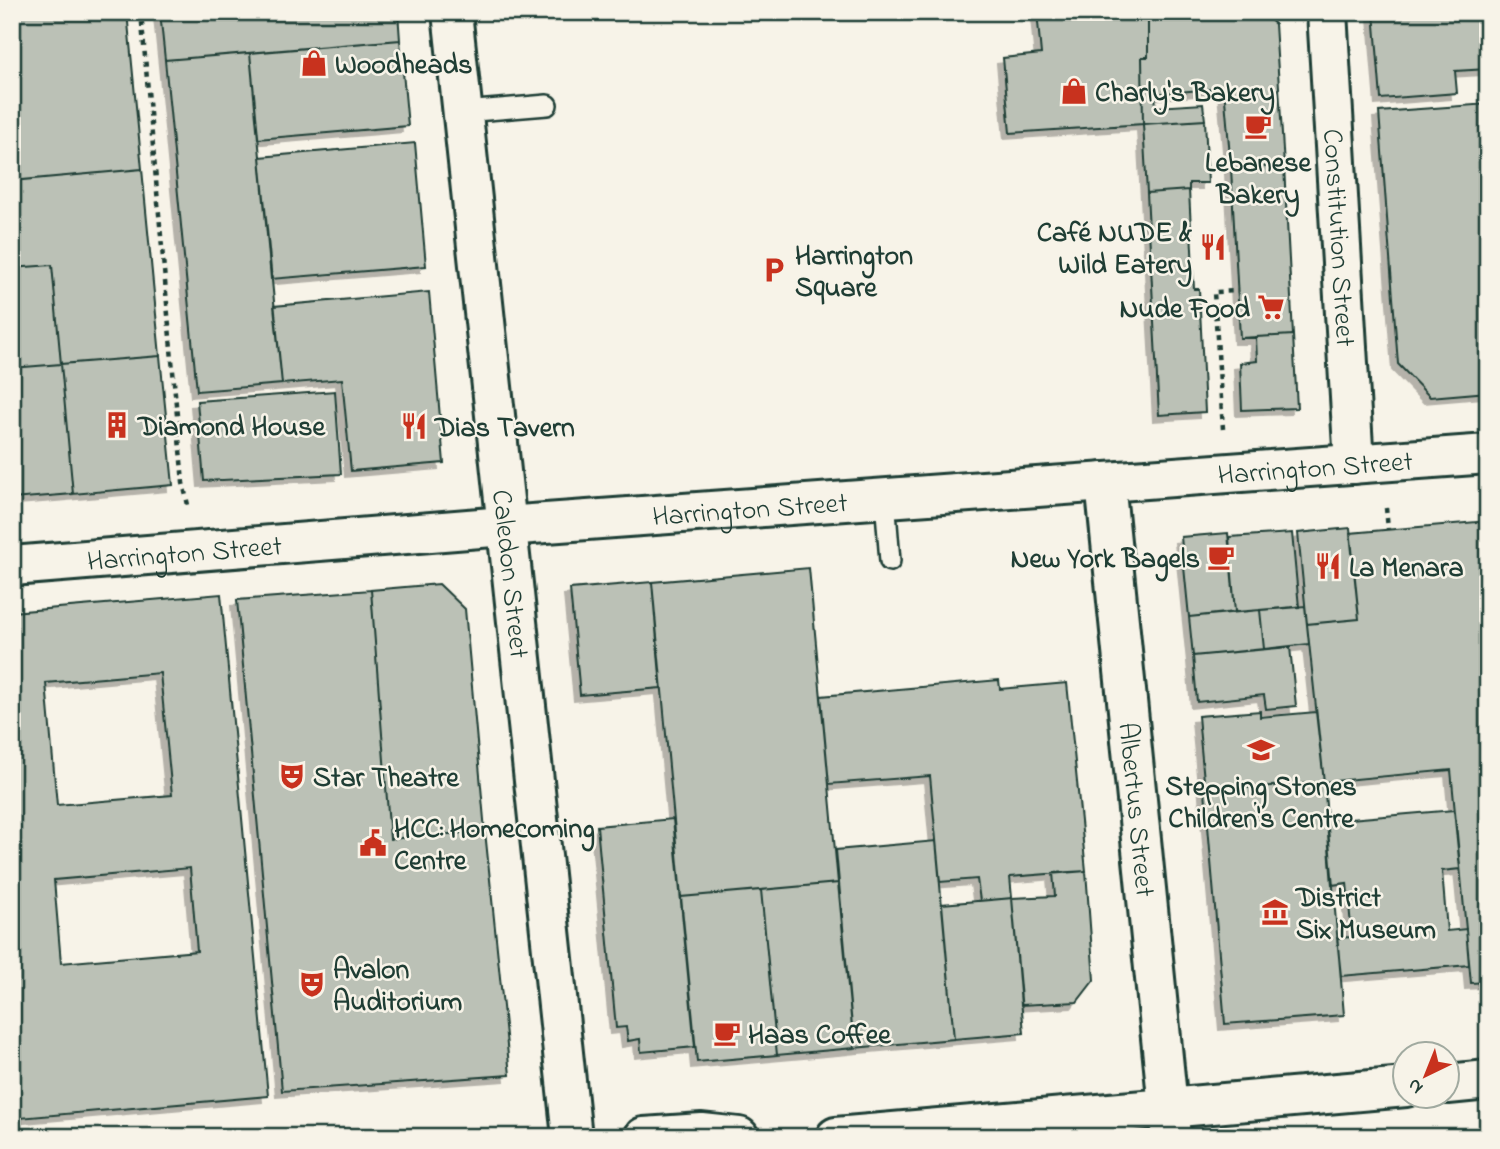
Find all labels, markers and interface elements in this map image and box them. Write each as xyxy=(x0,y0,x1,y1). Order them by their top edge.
place label: Woodheads xyxy=(335,46,473,87)
shop icon: Woodheads xyxy=(299,48,329,78)
place label: Charly's Bakery xyxy=(1095,74,1275,115)
shop icon: Charly's Bakery xyxy=(1059,76,1089,106)
cafe icon: Lebanese Bakery xyxy=(1243,111,1273,141)
street label: Constitution Street xyxy=(1310,128,1364,348)
place label: Lebanese Bakery xyxy=(1205,144,1312,217)
place label: Café NUDE & Wild Eatery xyxy=(1037,214,1192,287)
restaurant icon: Café NUDE & Wild Eatery xyxy=(1198,232,1228,262)
place label: Harrington Square xyxy=(795,237,913,310)
parking icon: Harrington Square xyxy=(759,255,789,285)
place label: Nude Food xyxy=(1119,290,1250,331)
supermarket icon: Nude Food xyxy=(1256,292,1286,322)
place label: Diamond House xyxy=(136,408,327,449)
place label: Dias Tavern xyxy=(433,409,575,450)
building icon: Diamond House xyxy=(102,410,132,440)
restaurant icon: Dias Tavern xyxy=(399,411,429,441)
street label: Harrington Street xyxy=(1216,443,1415,498)
street label: Harrington Street xyxy=(651,484,849,539)
street label: Caledon Street xyxy=(479,488,538,661)
street label: Harrington Street xyxy=(86,527,284,584)
place label: New York Bagels xyxy=(1011,540,1200,582)
cafe icon: New York Bagels xyxy=(1206,542,1236,572)
place label: La Menara xyxy=(1349,549,1464,590)
restaurant icon: La Menara xyxy=(1313,551,1343,581)
street label: Albertus Street xyxy=(1105,720,1164,899)
school or university icon: Stepping Stones Children's Centre xyxy=(1246,735,1276,765)
place label: Star Theatre xyxy=(313,759,460,800)
theatre icon: Star Theatre xyxy=(277,761,307,791)
place label: Stepping Stones Children's Centre xyxy=(1165,768,1357,841)
place label: HCC: Homecoming Centre xyxy=(394,810,595,883)
public building icon: HCC: Homecoming Centre xyxy=(358,828,388,858)
place label: District Six Museum xyxy=(1294,879,1436,952)
museum icon: District Six Museum xyxy=(1260,897,1290,927)
place label: Avalon Auditorium xyxy=(333,951,463,1024)
theatre icon: Avalon Auditorium xyxy=(297,969,327,999)
place label: Haas Coffee xyxy=(748,1016,892,1057)
cafe icon: Haas Coffee xyxy=(712,1018,742,1048)
north arrow xyxy=(1392,1040,1462,1110)
text: N xyxy=(1402,1071,1430,1100)

